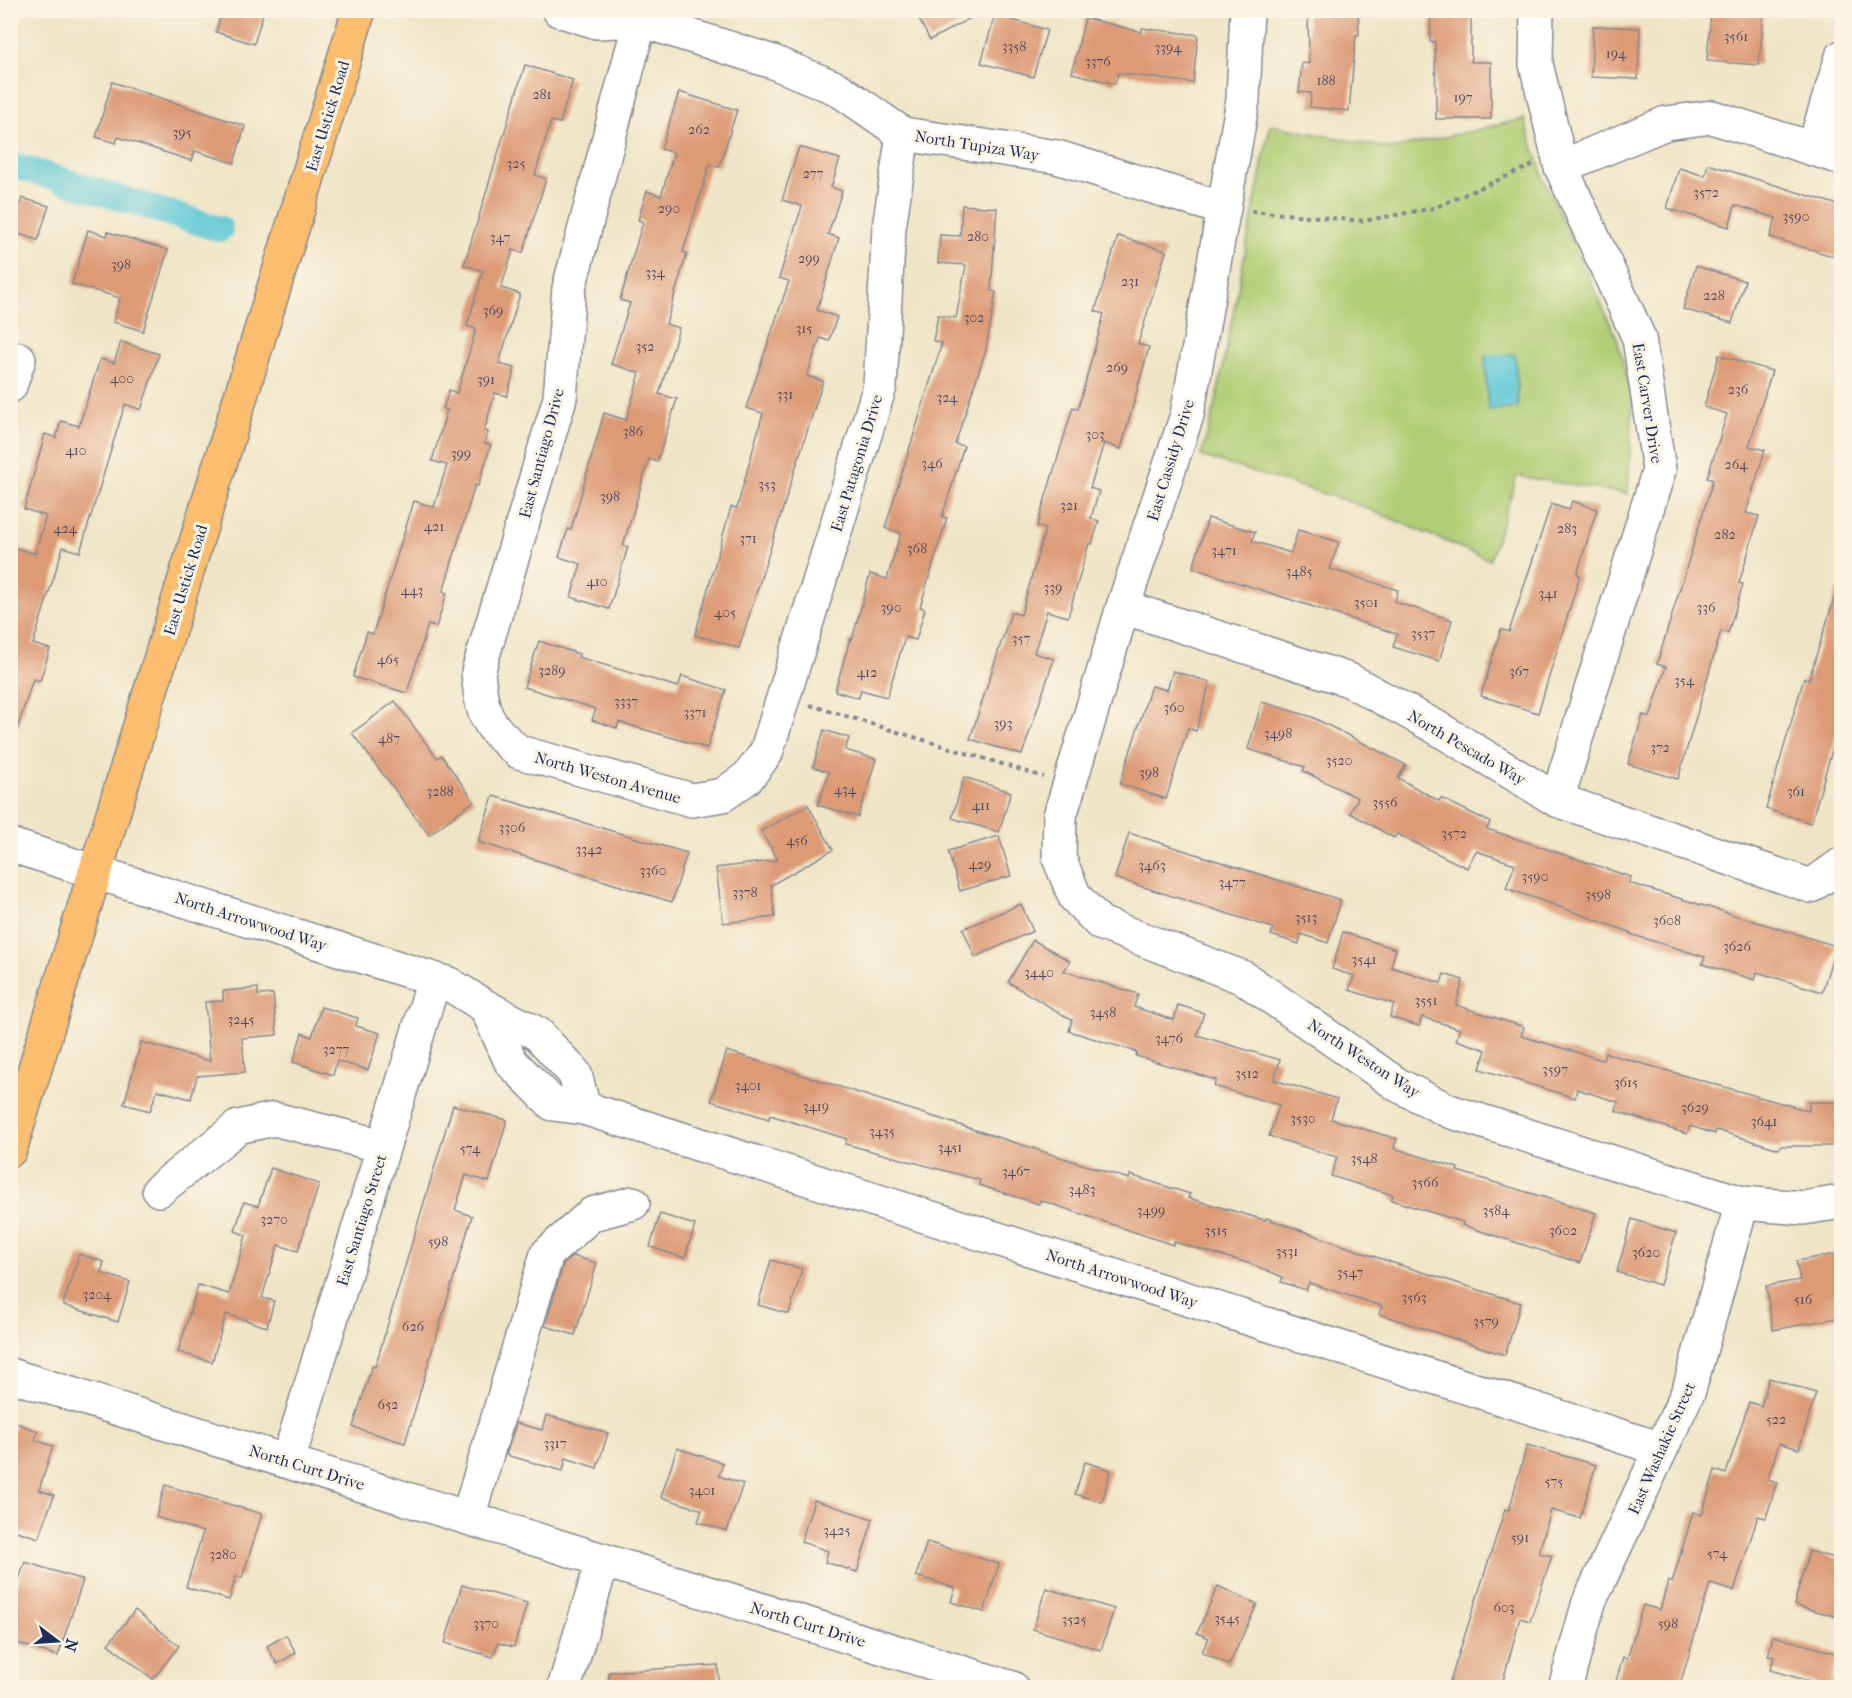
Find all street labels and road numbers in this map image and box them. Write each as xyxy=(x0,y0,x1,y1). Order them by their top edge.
street label: East Ustick Road xyxy=(302,58,353,174)
street label: North Tupiza Way xyxy=(913,126,1041,165)
street label: East Carver Drive xyxy=(1629,341,1666,465)
street label: East Santiago Drive xyxy=(515,386,568,520)
street label: East Patagonia Drive xyxy=(827,392,886,534)
street label: East Cassidy Drive xyxy=(1143,397,1198,523)
street label: East Ustick Road xyxy=(160,522,211,638)
street label: North Pescado Way xyxy=(1404,706,1529,789)
street label: North Weston Avenue xyxy=(532,747,683,808)
street label: North Arrowwood Way xyxy=(172,888,330,955)
street label: North Weston Way xyxy=(1304,1015,1424,1102)
street label: East Santiago Street xyxy=(332,1152,391,1289)
street label: North Arrowwood Way xyxy=(1043,1245,1201,1312)
street label: East Washakie Street xyxy=(1624,1379,1699,1517)
street label: North Curt Drive xyxy=(247,1441,367,1494)
street label: North Curt Drive xyxy=(748,1598,868,1651)

